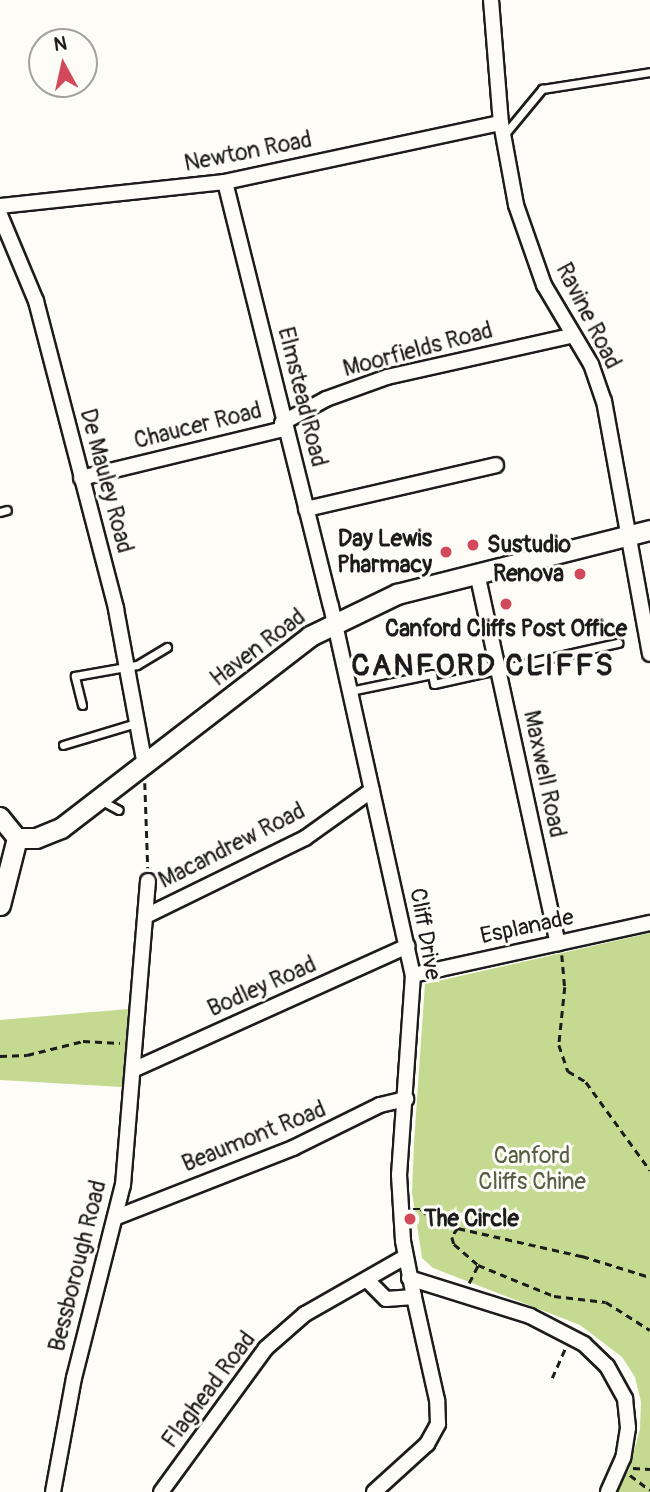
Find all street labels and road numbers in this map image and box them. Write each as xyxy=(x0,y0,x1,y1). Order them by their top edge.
street label: Newton Road xyxy=(182,126,314,178)
street label: Ravine Road xyxy=(550,258,626,374)
street label: Moorfields Road xyxy=(340,317,496,383)
street label: Elmstead Road xyxy=(271,324,333,470)
street label: Chaucer Road xyxy=(131,397,265,455)
street label: De Mauley Road xyxy=(73,406,139,556)
street label: Haven Road xyxy=(205,603,311,693)
street label: Maxwell Road xyxy=(517,708,571,840)
street label: Macandrew Road xyxy=(154,797,310,895)
street label: Cliff Drive xyxy=(403,886,447,982)
street label: Esplanade xyxy=(478,904,576,950)
street label: Bodley Road xyxy=(203,951,321,1023)
street label: Beaumont Road xyxy=(178,1096,330,1178)
street label: Bessborough Road xyxy=(43,1178,113,1354)
street label: Flaghead Road xyxy=(156,1326,262,1454)

